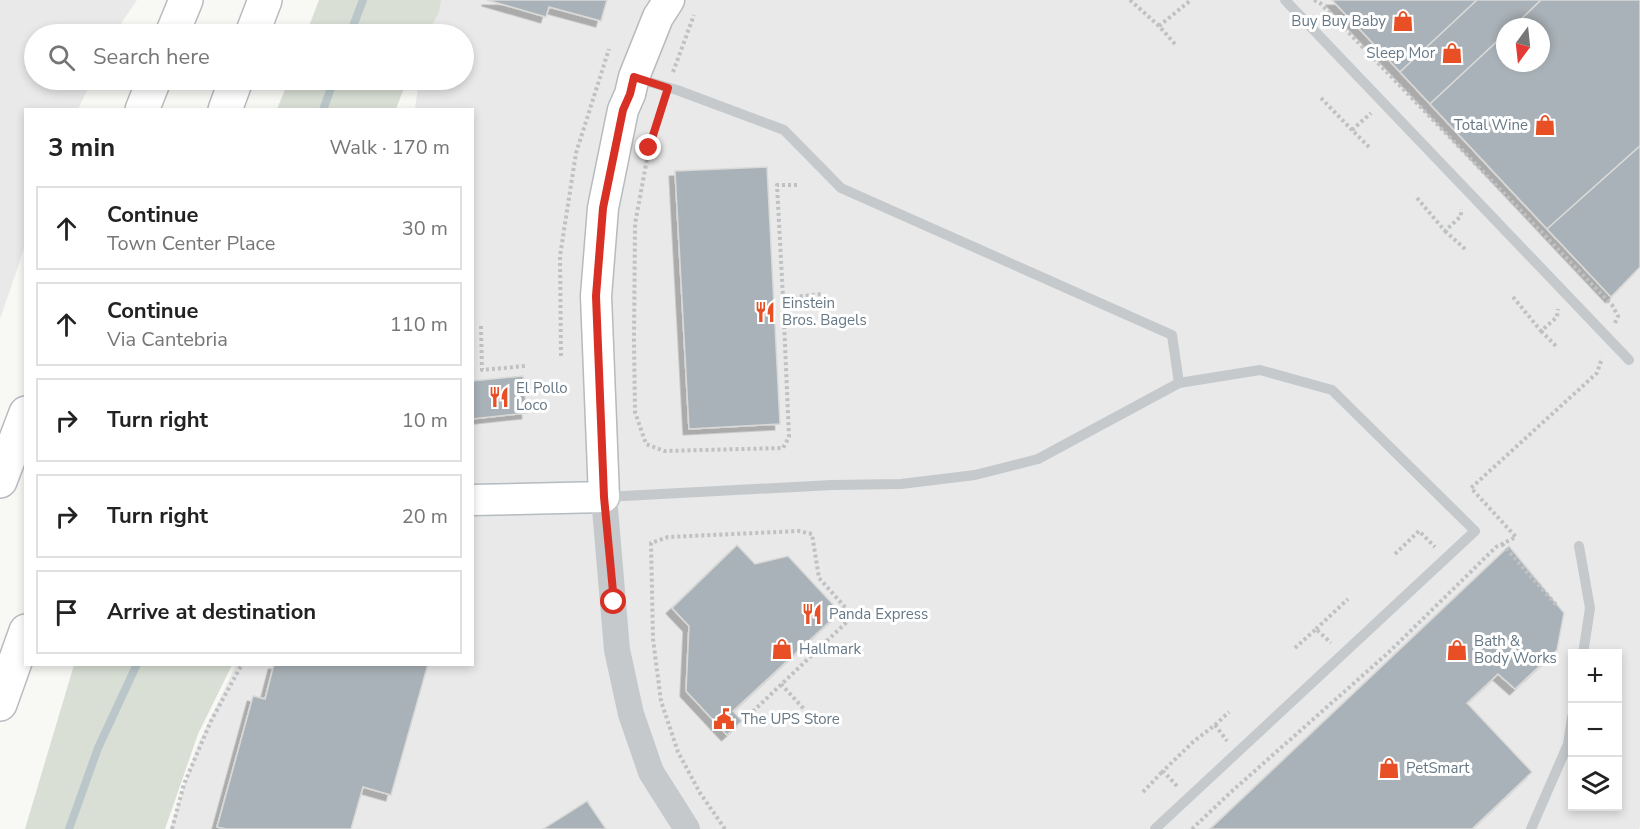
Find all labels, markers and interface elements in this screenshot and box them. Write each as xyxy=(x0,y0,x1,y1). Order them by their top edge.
shop icon: Buy Buy Baby xyxy=(1391,9,1415,33)
place label: Buy Buy Baby xyxy=(1291,11,1386,31)
north arrow xyxy=(1496,18,1550,72)
search box xyxy=(24,24,474,90)
icon: search xyxy=(45,41,78,74)
shop icon: Sleep Mor xyxy=(1440,41,1464,65)
text: Search here xyxy=(93,42,210,72)
place label: Sleep Mor xyxy=(1366,43,1436,63)
shop icon: Total Wine xyxy=(1533,113,1557,137)
place label: Total Wine xyxy=(1454,115,1528,135)
text: 3 min xyxy=(48,130,115,165)
text: Walk · 170 m xyxy=(330,134,450,161)
route end xyxy=(635,134,661,160)
text: Continue xyxy=(107,200,198,230)
icon: ahead xyxy=(50,212,83,245)
text: 30 m xyxy=(402,215,448,242)
text: Town Center Place xyxy=(107,230,275,257)
place label: Einstein Bros. Bagels xyxy=(782,293,867,330)
text: Continue xyxy=(107,296,198,326)
restaurant icon: Einstein Bros. Bagels xyxy=(753,300,777,324)
icon: ahead xyxy=(50,308,83,341)
text: 110 m xyxy=(390,311,448,338)
text: Via Cantebria xyxy=(107,326,228,353)
place label: El Pollo Loco xyxy=(516,378,568,415)
restaurant icon: El Pollo Loco xyxy=(487,385,511,409)
icon: right xyxy=(50,404,83,437)
text: Turn right xyxy=(107,405,208,435)
text: 10 m xyxy=(402,407,448,434)
icon: right xyxy=(50,500,83,533)
text: Turn right xyxy=(107,501,208,531)
text: 20 m xyxy=(402,503,448,530)
route start xyxy=(600,588,626,614)
icon: arrive xyxy=(50,596,83,629)
text: Arrive at destination xyxy=(107,597,316,627)
restaurant icon: Panda Express xyxy=(800,602,824,626)
place label: Panda Express xyxy=(829,604,928,624)
place label: Bath & Body Works xyxy=(1474,631,1557,668)
shop icon: Hallmark xyxy=(770,637,794,661)
shop icon: Bath & Body Works xyxy=(1445,638,1469,662)
place label: Hallmark xyxy=(799,639,861,659)
map controls xyxy=(1568,649,1622,811)
button: + xyxy=(1568,649,1622,703)
button: − xyxy=(1568,703,1622,757)
public building icon: The UPS Store xyxy=(712,707,736,731)
place label: The UPS Store xyxy=(741,709,840,729)
shop icon: PetSmart xyxy=(1377,756,1401,780)
button: layers xyxy=(1568,757,1622,811)
place label: PetSmart xyxy=(1406,758,1470,778)

